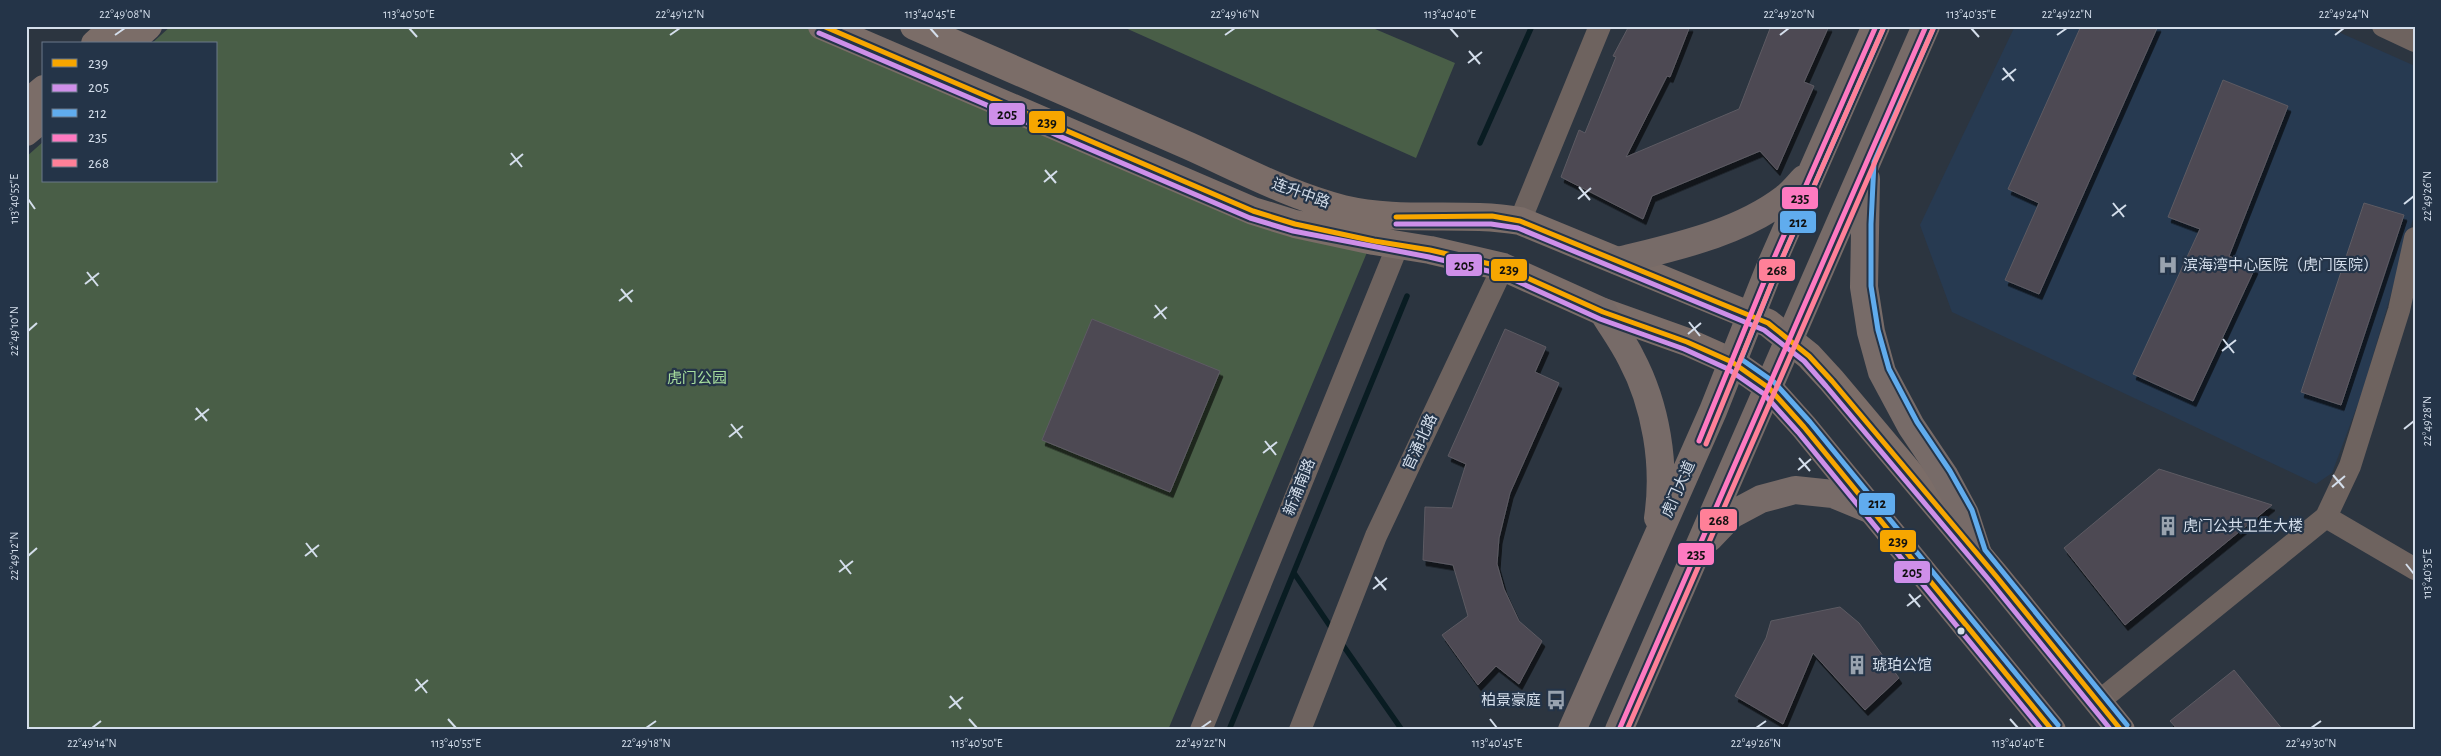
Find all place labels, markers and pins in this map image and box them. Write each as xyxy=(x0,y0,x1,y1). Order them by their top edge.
hospital icon: 滨海湾中心医院（虎门医院） xyxy=(2157,254,2179,276)
place label: 滨海湾中心医院（虎门医院） xyxy=(2183,257,2378,273)
building icon: 虎门公共卫生大楼 xyxy=(2157,515,2179,537)
place label: 虎门公共卫生大楼 xyxy=(2183,518,2303,534)
unlabelled marker xyxy=(1956,626,1966,636)
building icon: 琥珀公馆 xyxy=(1846,654,1868,676)
place label: 琥珀公馆 xyxy=(1872,657,1932,673)
bus stop icon: 柏景豪庭 xyxy=(1545,689,1567,711)
place label: 柏景豪庭 xyxy=(1481,692,1541,708)

